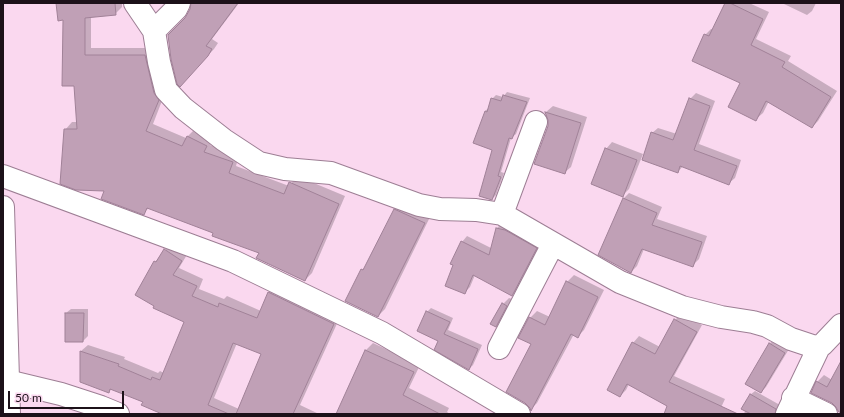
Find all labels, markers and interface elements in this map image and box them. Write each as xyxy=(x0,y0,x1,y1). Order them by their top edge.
scale bar xyxy=(10,383,126,409)
text: 50 m xyxy=(15,390,42,405)

